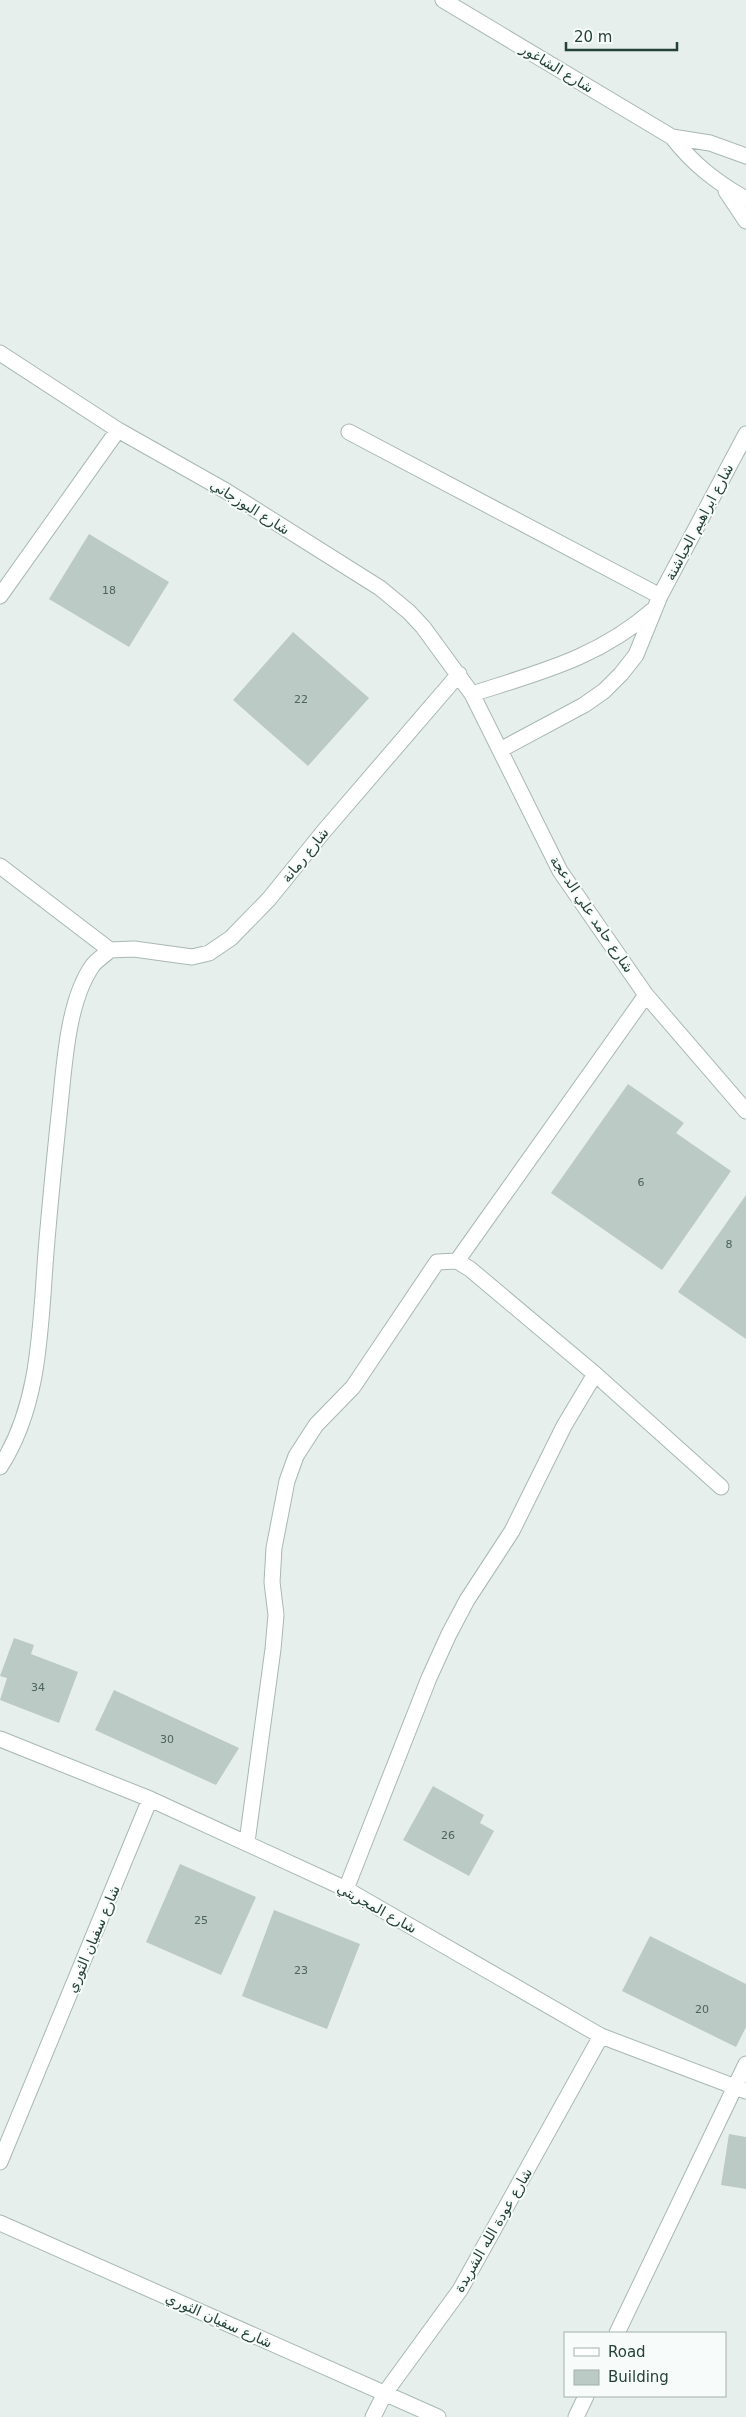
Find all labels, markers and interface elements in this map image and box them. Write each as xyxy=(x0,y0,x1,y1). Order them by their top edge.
scale bar xyxy=(566,20,677,52)
text: 20 m xyxy=(574,28,612,46)
street label: شارع الشاغور xyxy=(516,40,596,97)
street label: شارع ابراهيم الحباشنة xyxy=(662,461,737,583)
street label: شارع البوزجاني xyxy=(207,476,293,539)
house number: 18 xyxy=(102,584,116,597)
house number: 22 xyxy=(294,693,308,706)
street label: شارع رمانة xyxy=(278,825,333,886)
street label: شارع حامد علي الدعجة xyxy=(546,853,637,976)
house number: 6 xyxy=(638,1176,645,1189)
house number: 8 xyxy=(726,1238,733,1251)
house number: 34 xyxy=(31,1681,45,1694)
house number: 30 xyxy=(160,1733,174,1746)
house number: 26 xyxy=(441,1829,455,1842)
street label: شارع المجريتي xyxy=(334,1880,420,1937)
street label: شارع سفيان الثوري xyxy=(63,1883,124,1995)
house number: 25 xyxy=(194,1914,208,1927)
house number: 23 xyxy=(294,1964,308,1977)
house number: 20 xyxy=(695,2003,709,2016)
street label: شارع عودة الله الشريدة xyxy=(451,2165,536,2296)
street label: شارع سفيان الثوري xyxy=(163,2289,275,2352)
legend xyxy=(564,2332,726,2397)
text: Road xyxy=(608,2343,646,2361)
text: Building xyxy=(608,2368,669,2386)

